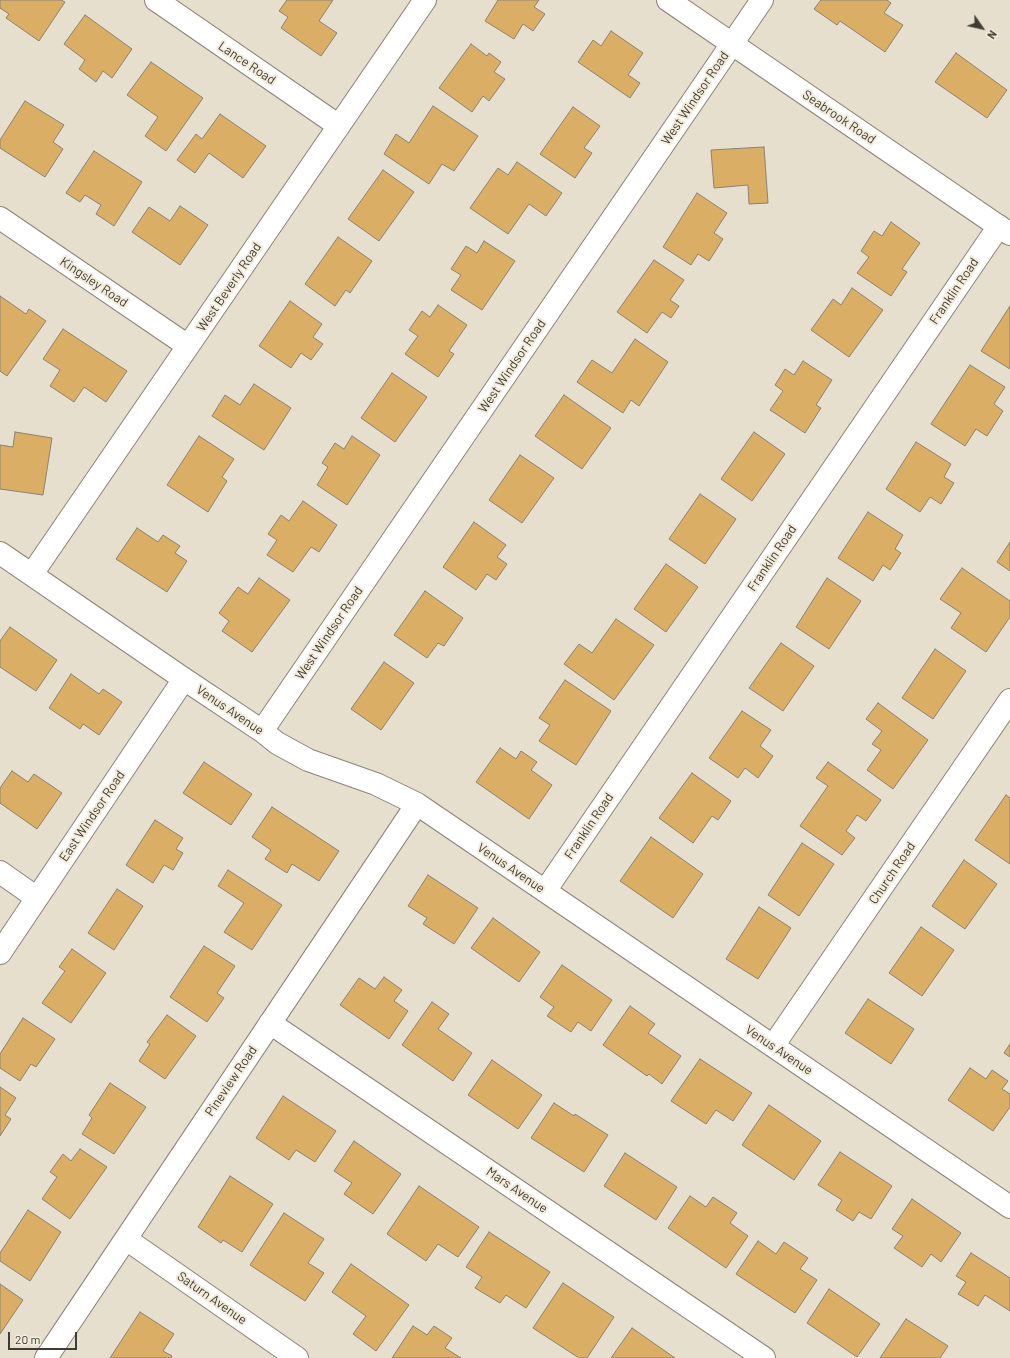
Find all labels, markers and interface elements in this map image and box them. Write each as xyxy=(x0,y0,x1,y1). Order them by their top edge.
north arrow xyxy=(962,8,1002,48)
text: N xyxy=(985,28,1000,42)
street label: Lance Road xyxy=(215,38,279,88)
street label: West Windsor Road xyxy=(658,48,732,148)
street label: Seabrook Road xyxy=(799,87,879,147)
street label: West Beverly Road xyxy=(193,240,265,334)
street label: Kingsley Road xyxy=(57,254,131,310)
street label: Franklin Road xyxy=(926,255,982,327)
street label: West Windsor Road xyxy=(475,316,549,416)
street label: Franklin Road xyxy=(744,522,800,594)
street label: West Windsor Road xyxy=(292,583,366,683)
street label: Venus Avenue xyxy=(193,682,267,738)
street label: East Windsor Road xyxy=(56,768,128,864)
street label: Franklin Road xyxy=(561,790,617,862)
street label: Church Road xyxy=(866,839,918,907)
street label: Venus Avenue xyxy=(474,840,548,896)
street label: Venus Avenue xyxy=(742,1022,816,1078)
street label: Pineview Road xyxy=(202,1043,260,1119)
street label: Mars Avenue xyxy=(483,1164,551,1216)
street label: Saturn Avenue xyxy=(174,1268,250,1328)
scale bar xyxy=(10,1324,79,1350)
text: 20 m xyxy=(15,1332,41,1346)

